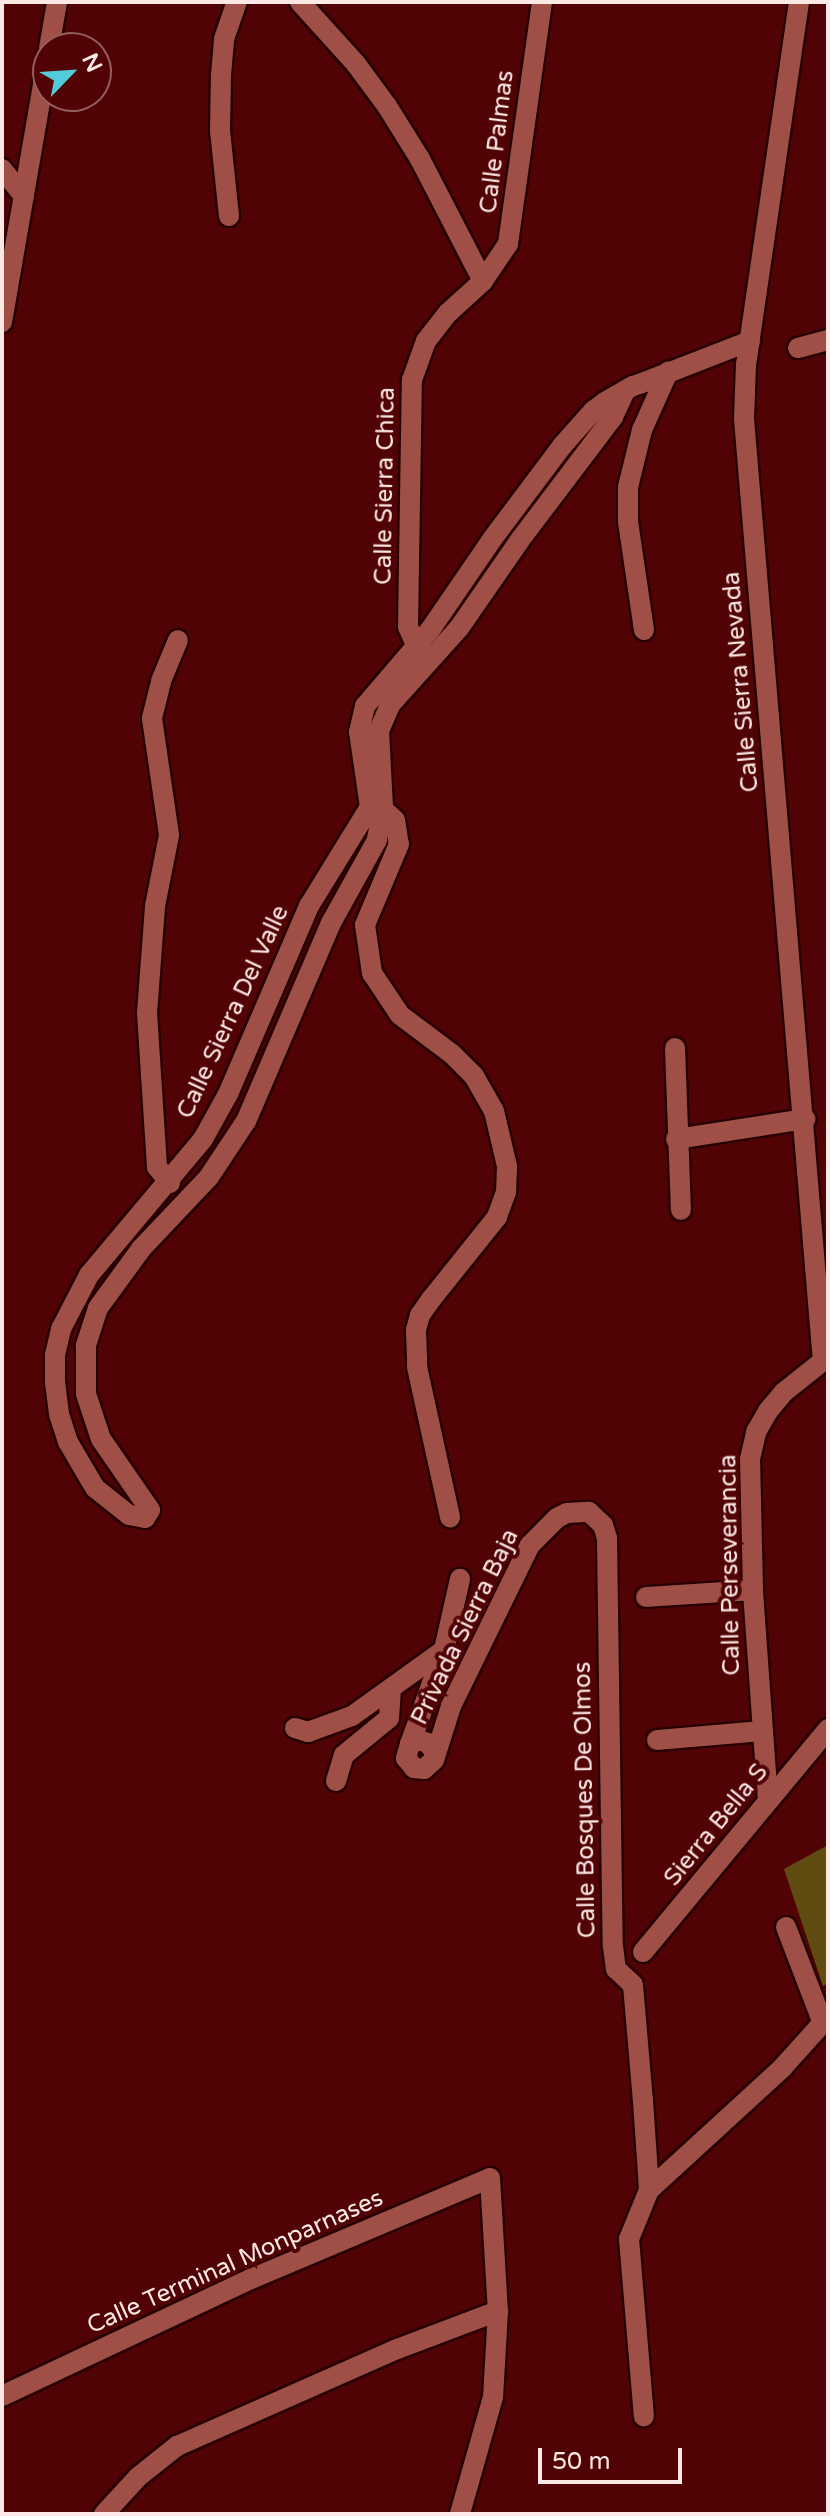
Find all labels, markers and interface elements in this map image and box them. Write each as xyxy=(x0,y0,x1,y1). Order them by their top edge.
north arrow xyxy=(32,32,112,112)
text: N xyxy=(76,49,107,76)
street label: Calle Palmas xyxy=(474,69,520,215)
street label: Calle Sierra Chica xyxy=(369,387,401,585)
street label: Calle Sierra Nevada xyxy=(717,571,765,793)
street label: Calle Sierra Del Valle xyxy=(171,901,295,1123)
street label: Calle Perseverancia xyxy=(714,1454,746,1676)
street label: Privada Sierra Baja xyxy=(405,1525,525,1729)
street label: Calle Bosques De Olmos xyxy=(568,1662,602,1938)
street label: Sierra Bella S xyxy=(658,1758,774,1892)
street label: Calle Terminal Monparnases xyxy=(83,2184,387,2340)
scale bar xyxy=(542,2432,686,2482)
text: 50 m xyxy=(552,2447,610,2476)

